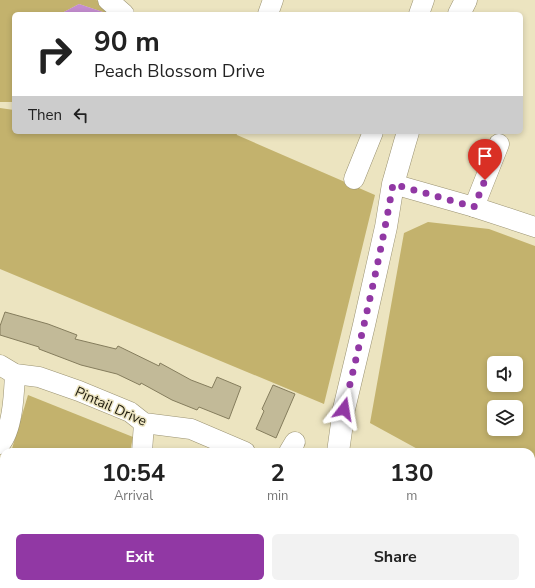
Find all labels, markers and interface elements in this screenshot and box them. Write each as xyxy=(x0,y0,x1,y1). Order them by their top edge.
text: 90 m xyxy=(94,23,160,61)
icon: right xyxy=(28,28,80,80)
text: Peach Blossom Drive xyxy=(94,59,265,83)
icon: left xyxy=(70,104,92,126)
text: Then xyxy=(28,105,62,125)
pin xyxy=(468,139,502,180)
icon: arrive xyxy=(474,145,496,167)
map controls xyxy=(487,356,523,436)
button: sound xyxy=(487,356,523,392)
street label: Pintail Drive xyxy=(72,382,150,431)
position arrow xyxy=(323,388,365,430)
button: layers xyxy=(487,400,523,436)
text: 10:54 xyxy=(102,457,165,489)
text: 2 xyxy=(270,457,285,489)
text: 130 xyxy=(390,457,433,489)
text: Arrival xyxy=(114,487,153,505)
text: min xyxy=(267,487,288,505)
text: m xyxy=(406,487,417,505)
button: Exit xyxy=(16,534,264,580)
button: Share xyxy=(272,534,519,580)

